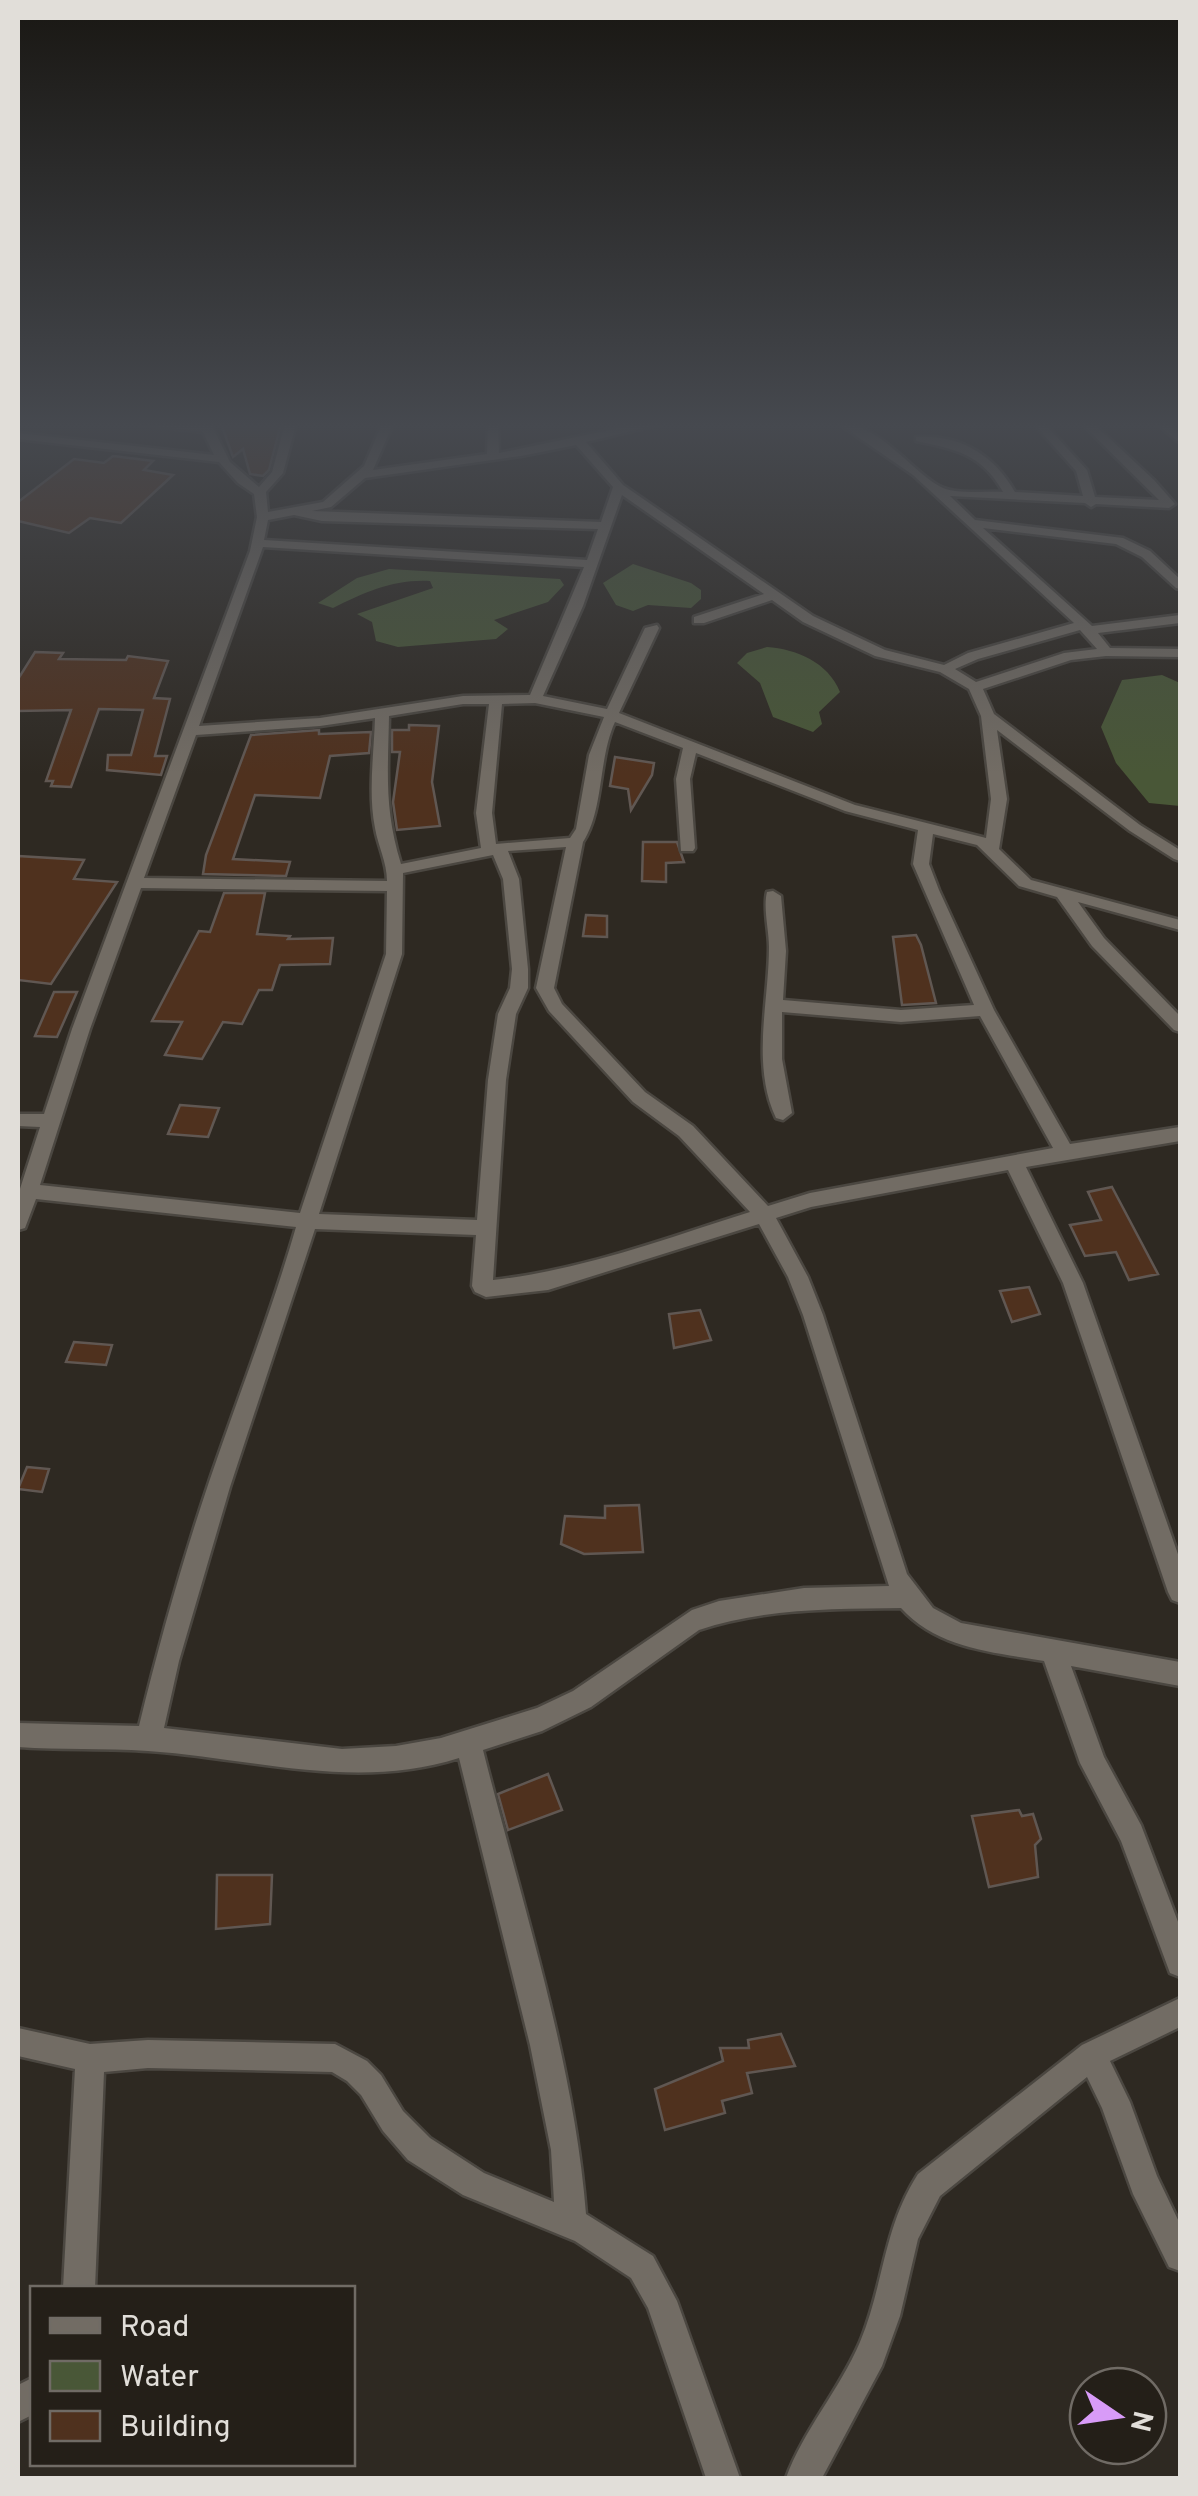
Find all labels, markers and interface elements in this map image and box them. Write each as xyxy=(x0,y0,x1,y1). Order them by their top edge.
legend xyxy=(30,2286,355,2466)
text: Road xyxy=(120,2310,189,2347)
text: Water xyxy=(120,2360,199,2397)
north arrow xyxy=(1068,2366,1168,2466)
text: N xyxy=(1120,2407,1159,2435)
text: Building xyxy=(120,2410,231,2447)

